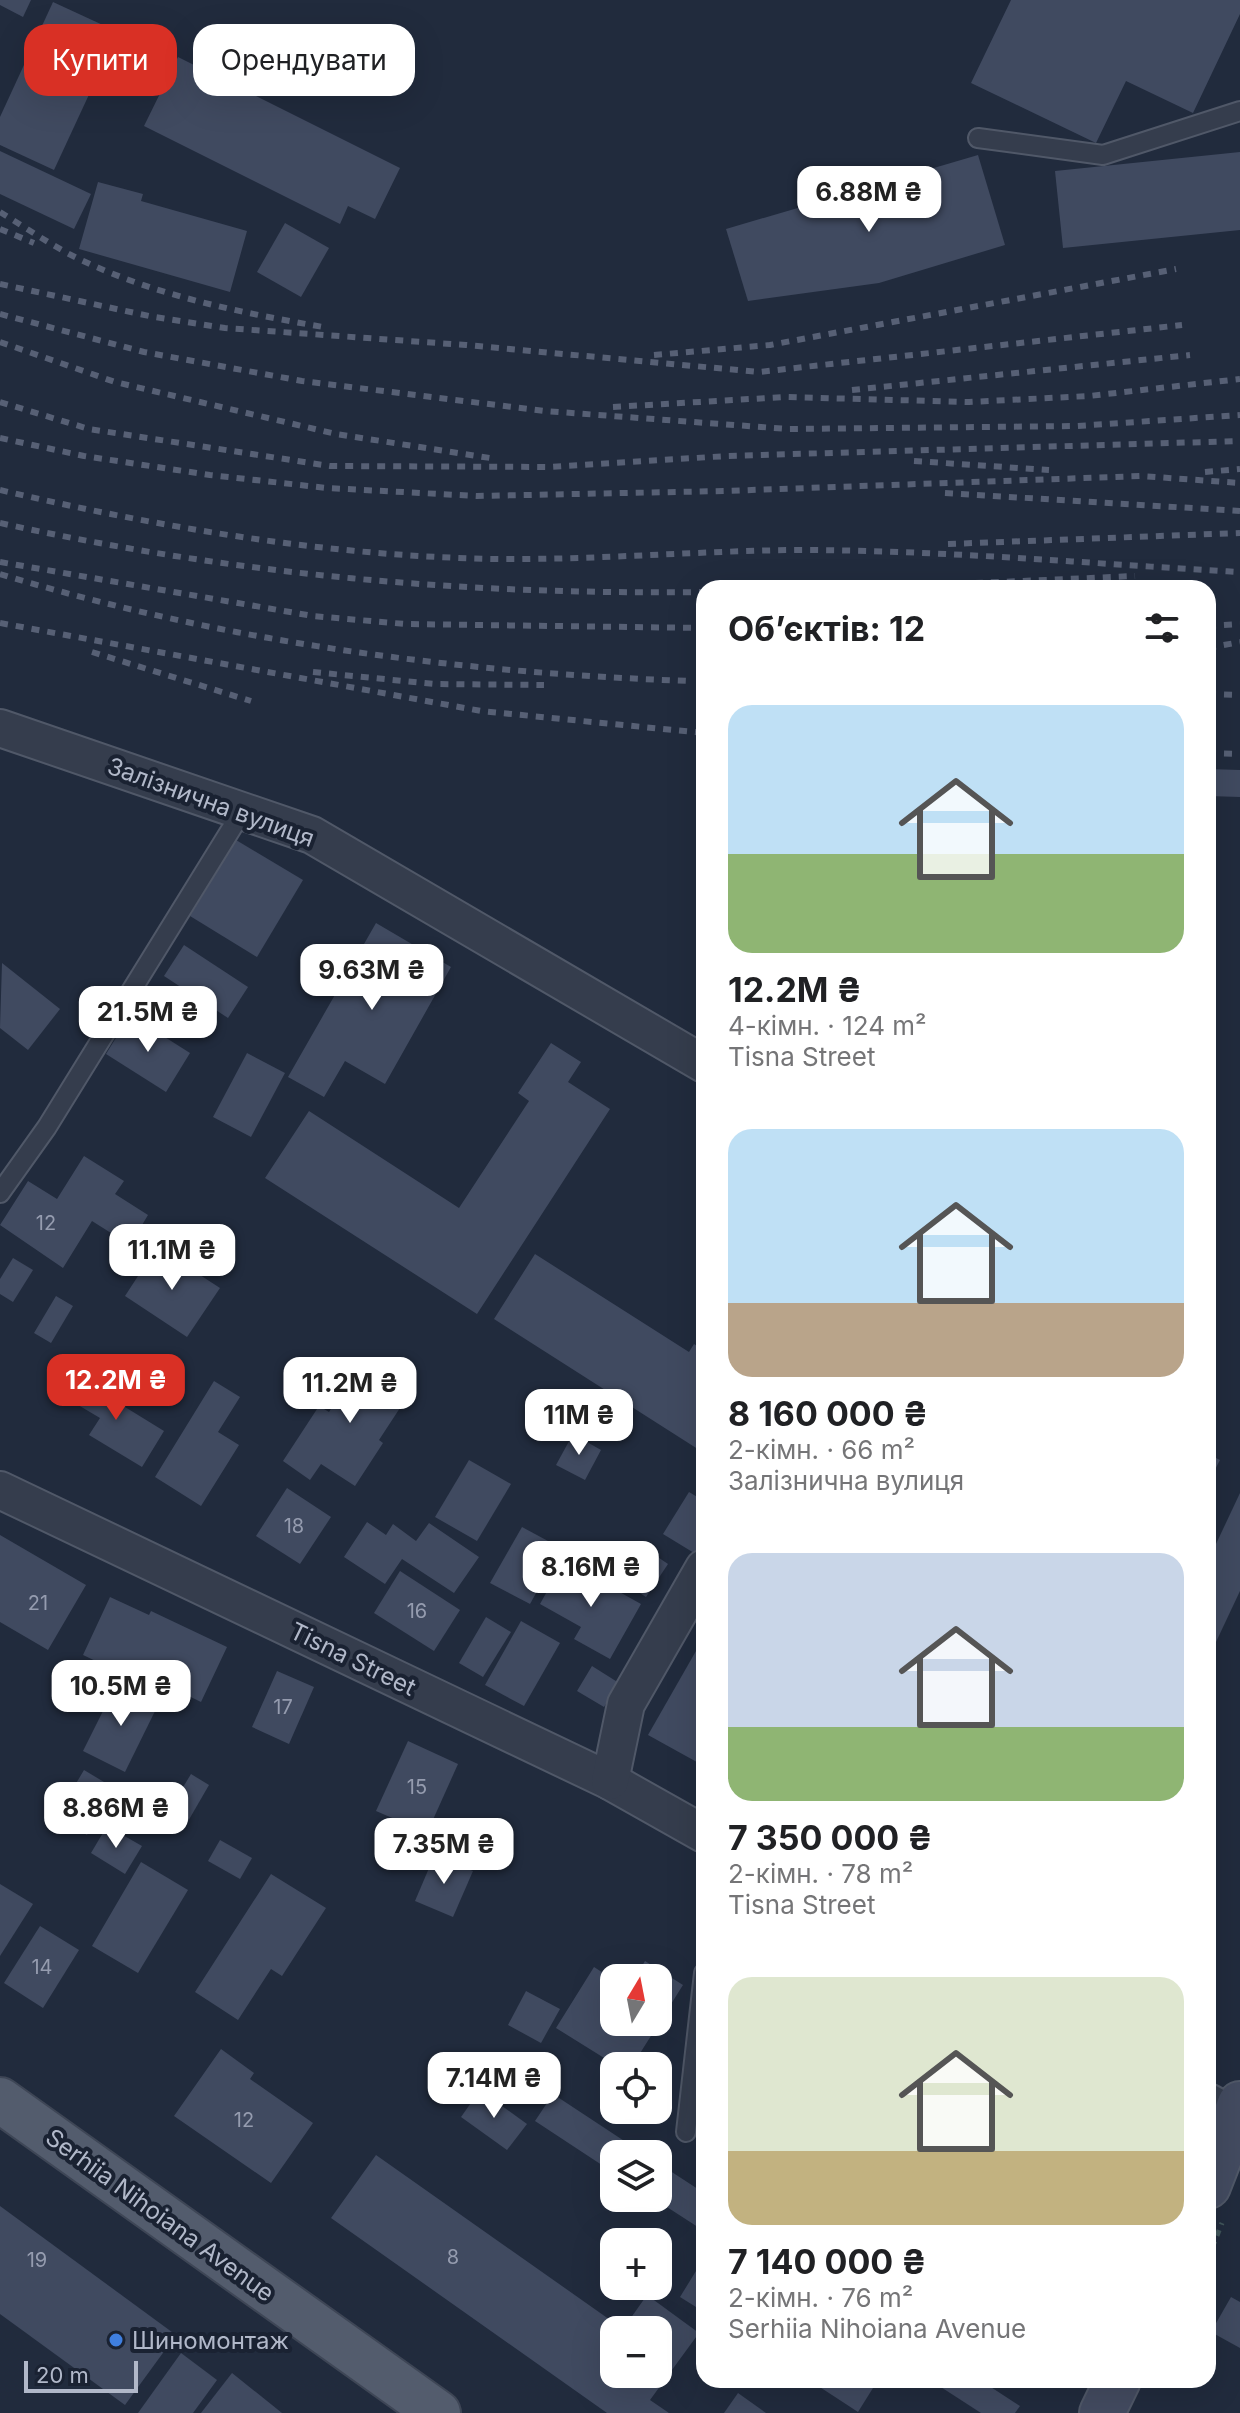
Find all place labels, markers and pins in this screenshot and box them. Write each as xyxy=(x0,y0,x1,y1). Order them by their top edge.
pin: 6.88M ₴ xyxy=(795,166,943,234)
pin: 9.63M ₴ xyxy=(298,944,446,1012)
pin: 21.5M ₴ xyxy=(74,986,222,1054)
pin: 11.1M ₴ xyxy=(98,1224,246,1292)
pin: 12.2M ₴ xyxy=(42,1354,190,1422)
pin: 11.2M ₴ xyxy=(276,1357,424,1425)
pin: 11M ₴ xyxy=(523,1389,635,1457)
pin: 8.16M ₴ xyxy=(517,1541,665,1609)
pin: 10.5M ₴ xyxy=(47,1660,195,1728)
pin: 8.86M ₴ xyxy=(42,1782,190,1850)
pin: 7.35M ₴ xyxy=(370,1818,518,1886)
pin: 7.14M ₴ xyxy=(420,2052,568,2120)
place label: Шиномонтаж xyxy=(132,2326,289,2355)
marker: Шиномонтаж xyxy=(107,2331,125,2349)

